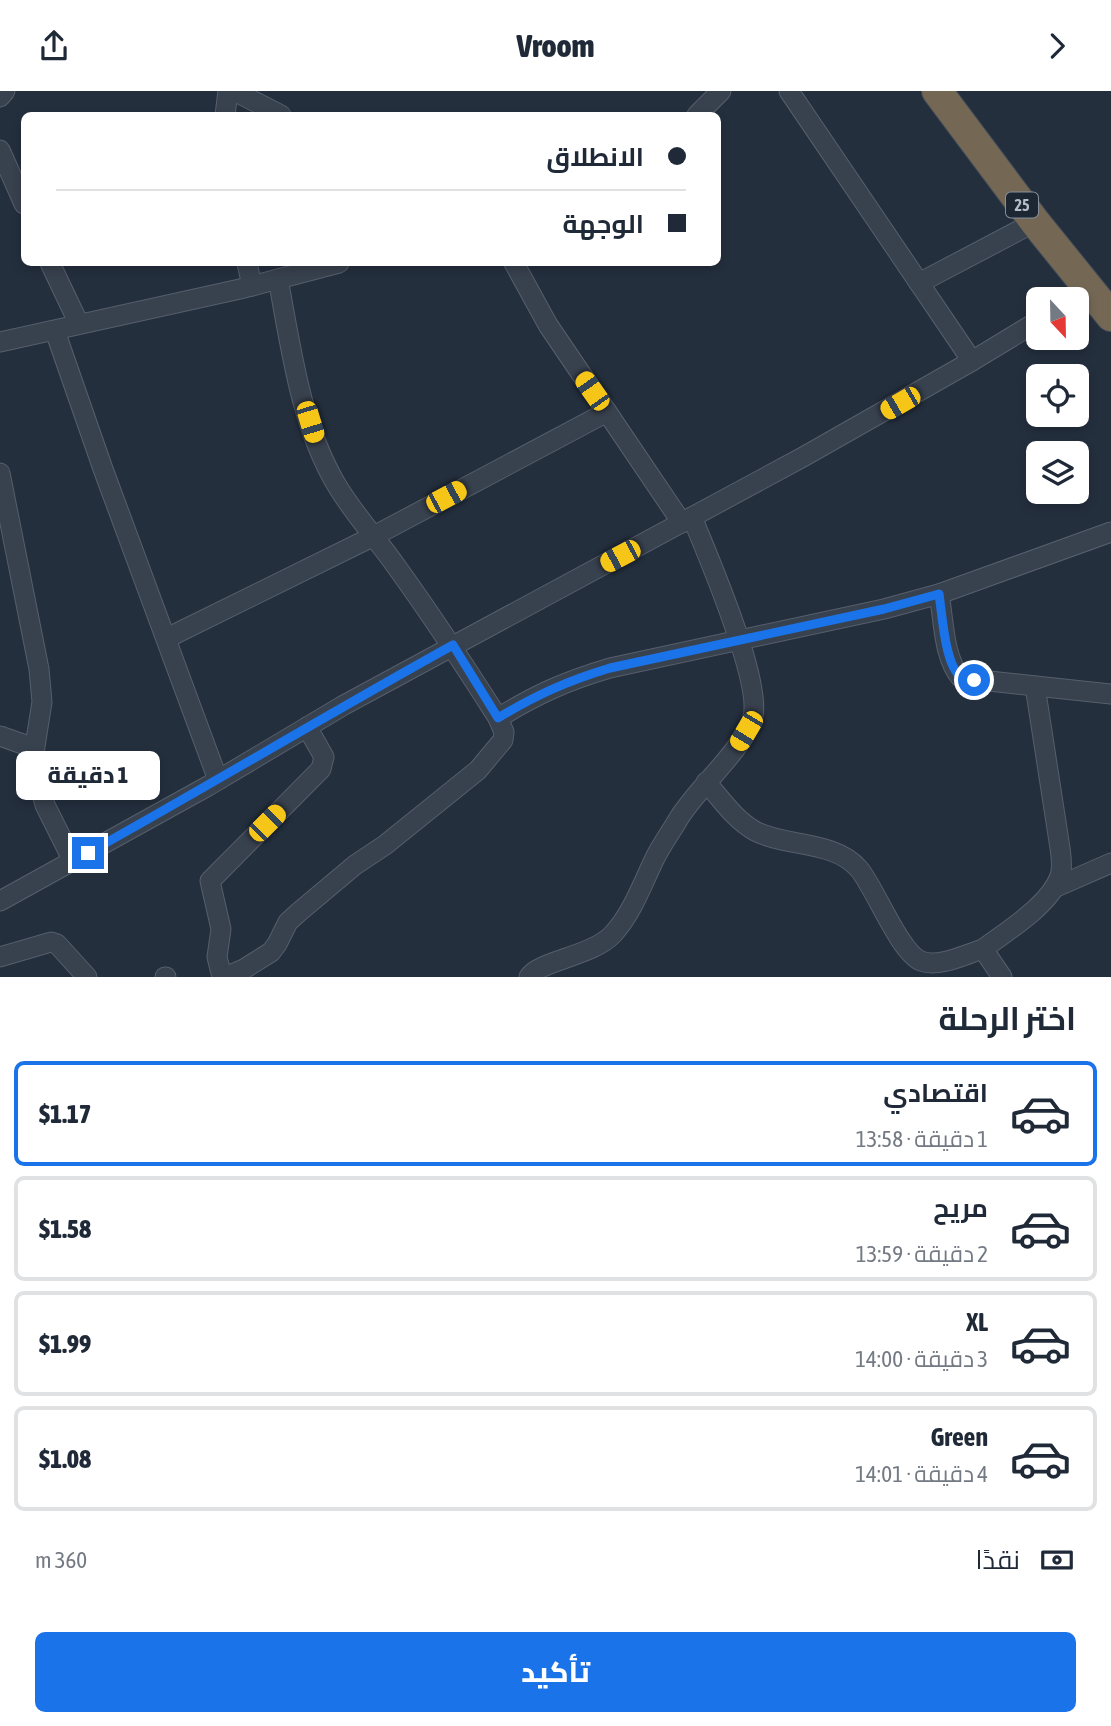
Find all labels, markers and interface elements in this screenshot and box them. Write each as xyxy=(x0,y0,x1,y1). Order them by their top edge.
icon: share xyxy=(35,27,73,65)
text: Vroom xyxy=(516,27,595,64)
icon: forward xyxy=(1038,27,1076,65)
text: الانطلاق xyxy=(546,142,644,172)
road number: 25 xyxy=(1006,193,1038,217)
text: الوجهة xyxy=(563,209,644,239)
north arrow xyxy=(1026,287,1088,350)
map controls xyxy=(1026,287,1089,504)
button: locate xyxy=(1026,364,1089,427)
car xyxy=(572,368,613,414)
car xyxy=(877,383,924,423)
car xyxy=(294,399,327,445)
button: layers xyxy=(1026,441,1089,504)
car xyxy=(423,478,470,516)
car xyxy=(597,537,644,575)
route start xyxy=(958,664,990,696)
car xyxy=(727,708,766,754)
callout: 1 دقيقة xyxy=(16,751,160,801)
text: 1 دقيقة xyxy=(48,762,128,788)
car xyxy=(245,801,290,845)
route end xyxy=(72,837,104,869)
text: اختر الرحلة xyxy=(939,1000,1076,1037)
text: اقتصادي xyxy=(883,1078,988,1108)
icon: car xyxy=(1009,1082,1072,1145)
text: $1.17 xyxy=(39,1099,91,1129)
text: 1 دقيقة · 13:58 xyxy=(856,1126,988,1152)
text: مريح xyxy=(933,1193,988,1223)
icon: car xyxy=(1009,1197,1072,1260)
text: $1.58 xyxy=(39,1214,91,1244)
text: 2 دقيقة · 13:59 xyxy=(856,1241,988,1267)
text: XL xyxy=(966,1307,988,1337)
icon: car xyxy=(1009,1312,1072,1375)
text: $1.99 xyxy=(39,1329,91,1359)
text: 3 دقيقة · 14:00 xyxy=(855,1346,988,1372)
text: Green xyxy=(930,1422,988,1452)
icon: car xyxy=(1009,1427,1072,1490)
text: $1.08 xyxy=(39,1444,91,1474)
text: 4 دقيقة · 14:01 xyxy=(855,1461,988,1487)
icon: cash xyxy=(1038,1541,1076,1579)
text: نقدًا xyxy=(976,1545,1020,1575)
text: 360 m xyxy=(35,1547,87,1573)
button: تأكيد xyxy=(35,1632,1076,1712)

